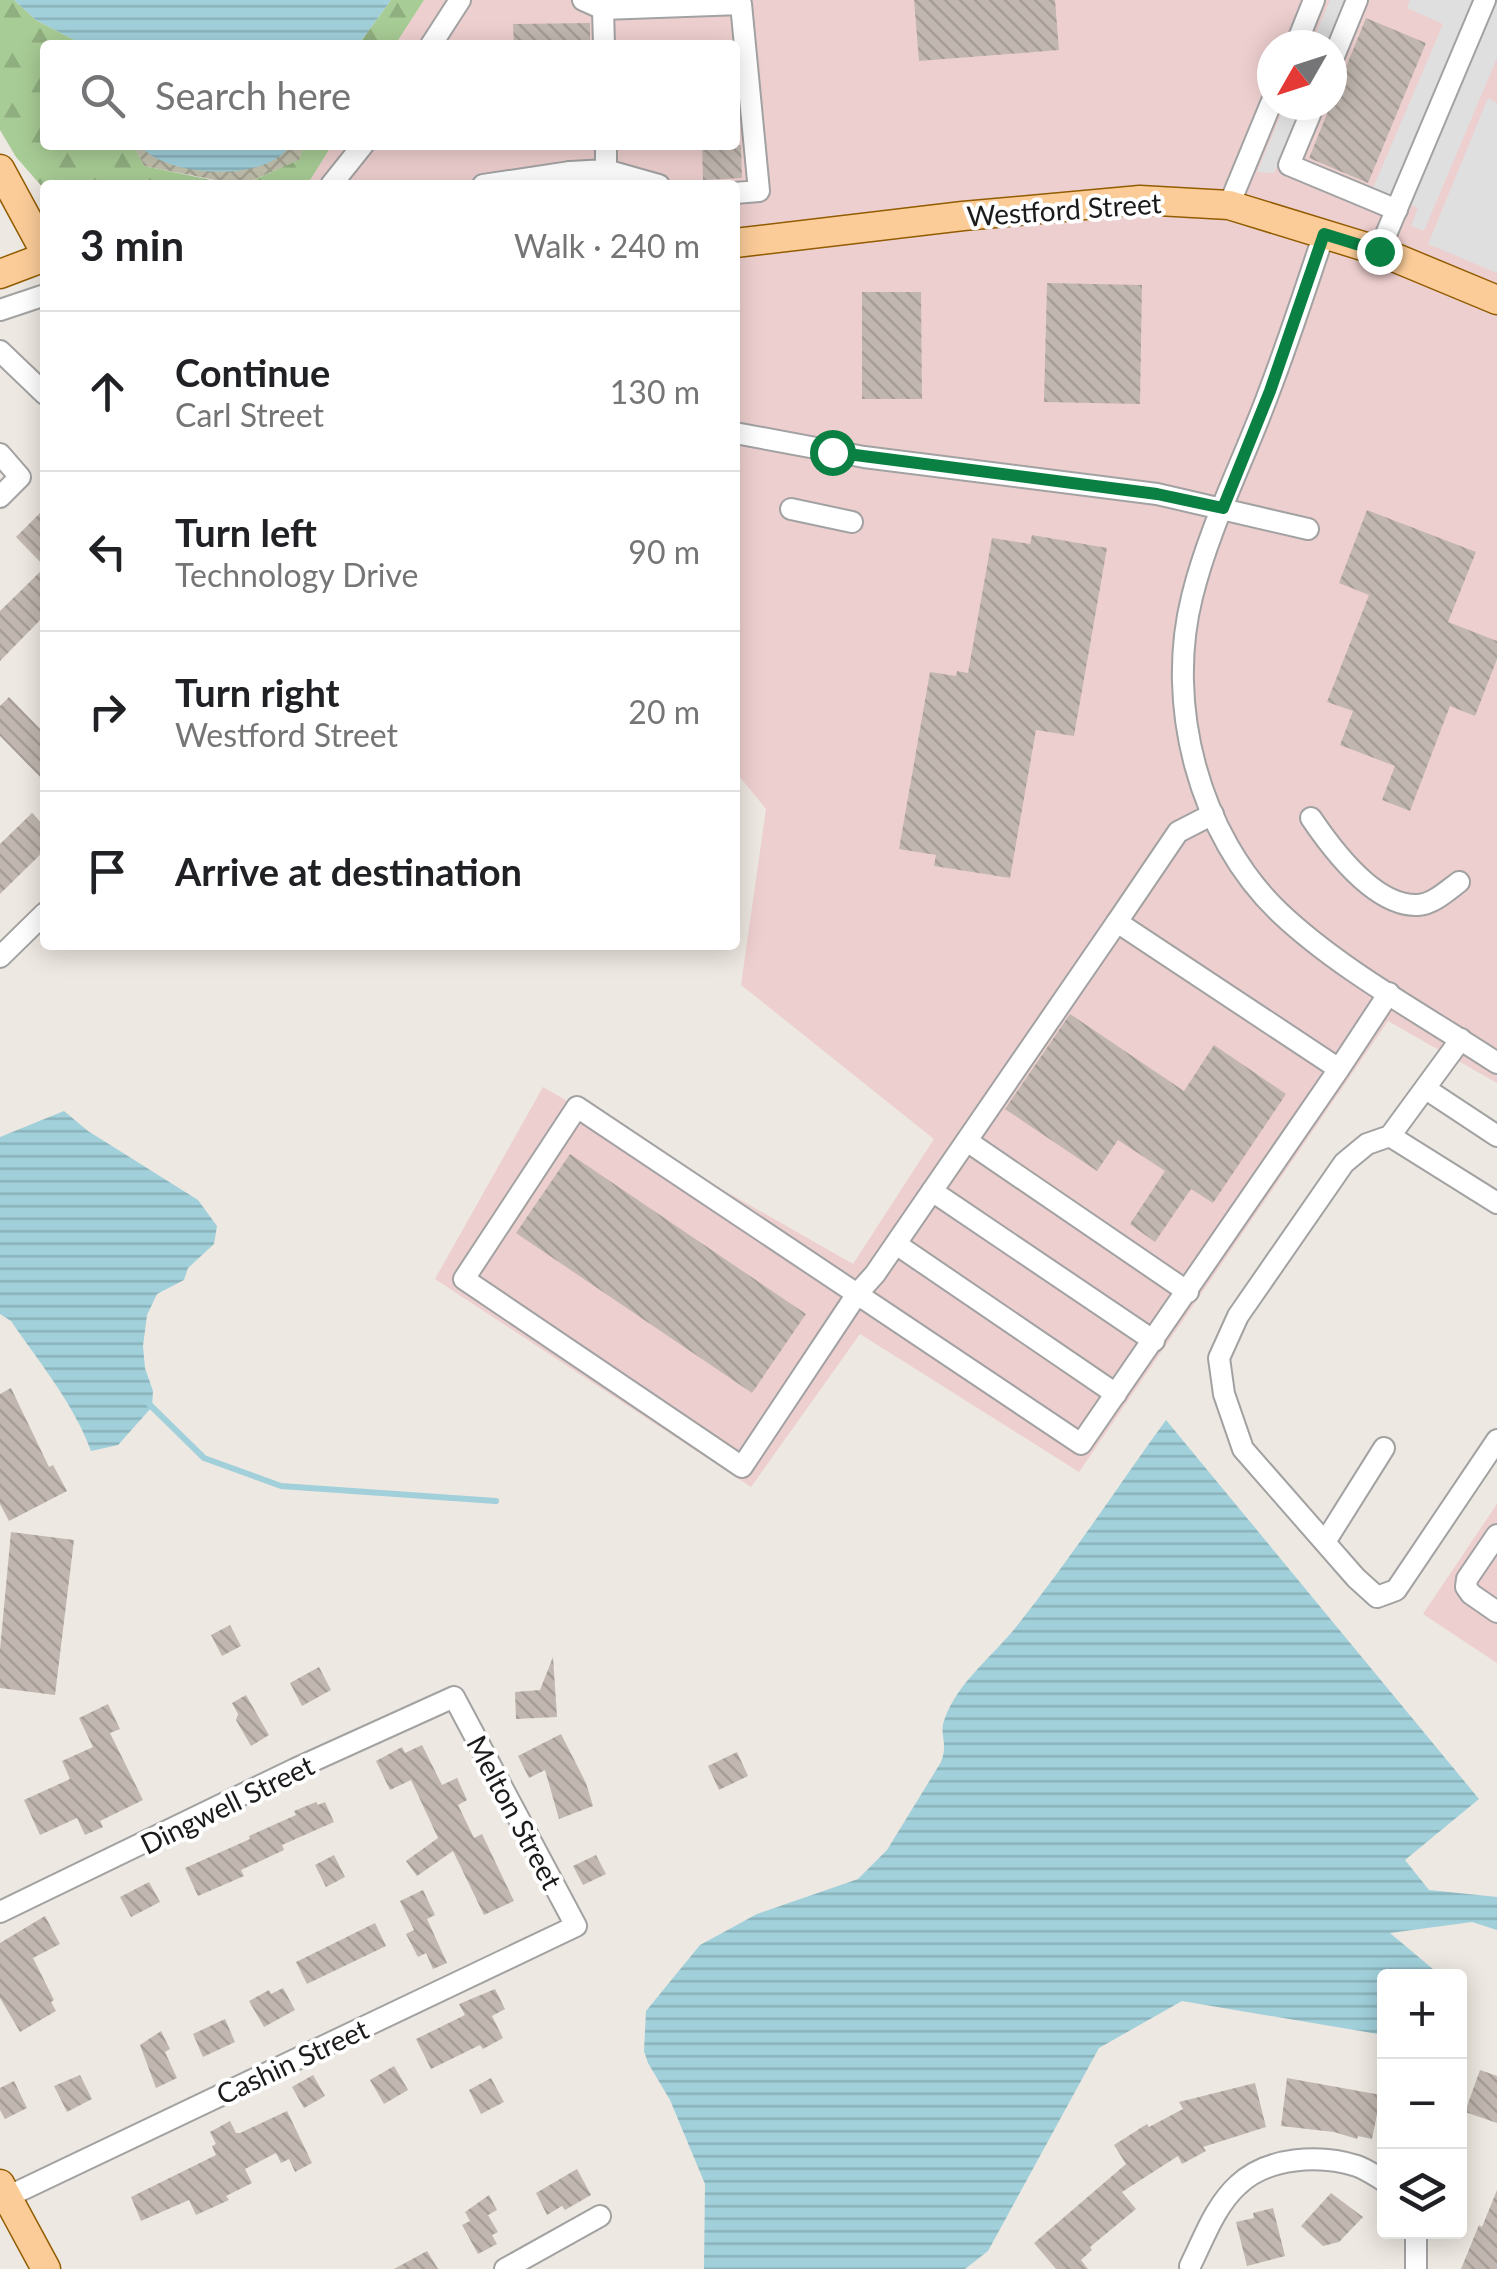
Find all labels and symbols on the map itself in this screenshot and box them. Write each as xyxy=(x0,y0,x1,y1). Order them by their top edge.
north arrow xyxy=(1257,30,1347,120)
street label: Westford Street xyxy=(965,185,1163,233)
route end xyxy=(1357,229,1403,275)
route start xyxy=(810,430,856,476)
street label: Melton Street xyxy=(460,1729,570,1895)
street label: Dingwell Street xyxy=(135,1747,319,1861)
street label: Cashin Street xyxy=(211,2011,373,2111)

